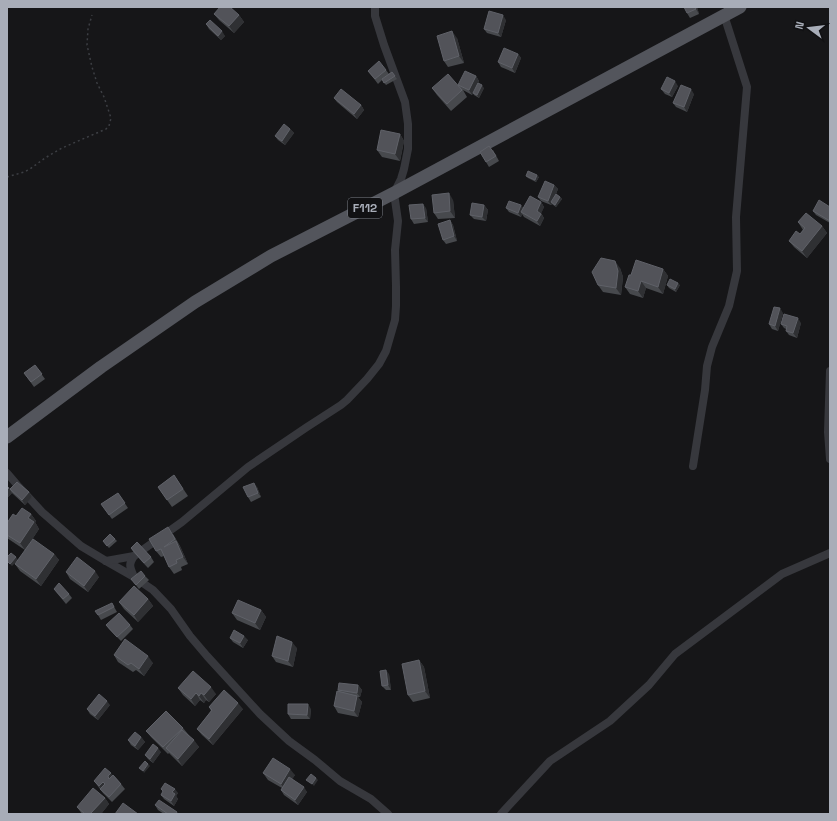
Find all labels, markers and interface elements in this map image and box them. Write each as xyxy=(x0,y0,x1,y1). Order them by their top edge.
north arrow xyxy=(789,8,829,48)
text: N xyxy=(792,20,807,31)
road number: F112 xyxy=(348,198,382,218)

